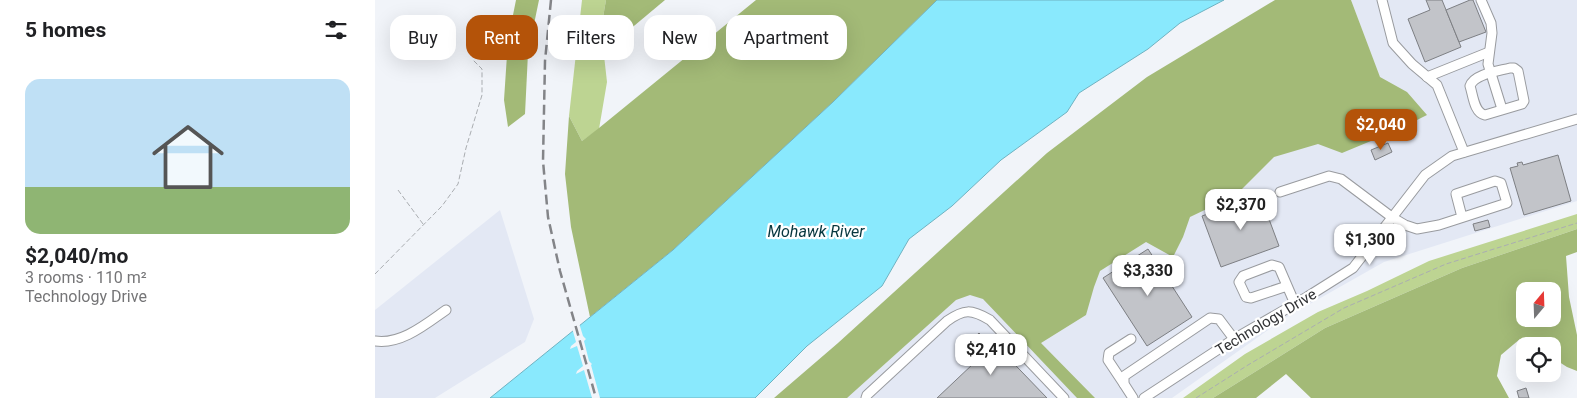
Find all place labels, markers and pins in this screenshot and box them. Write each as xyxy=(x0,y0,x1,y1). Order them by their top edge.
pin: $2,040 xyxy=(1340,108,1422,151)
pin: $2,370 xyxy=(1200,188,1282,231)
pin: $1,300 xyxy=(1329,224,1411,266)
pin: $3,330 xyxy=(1107,254,1189,297)
pin: $2,410 xyxy=(950,334,1032,376)

